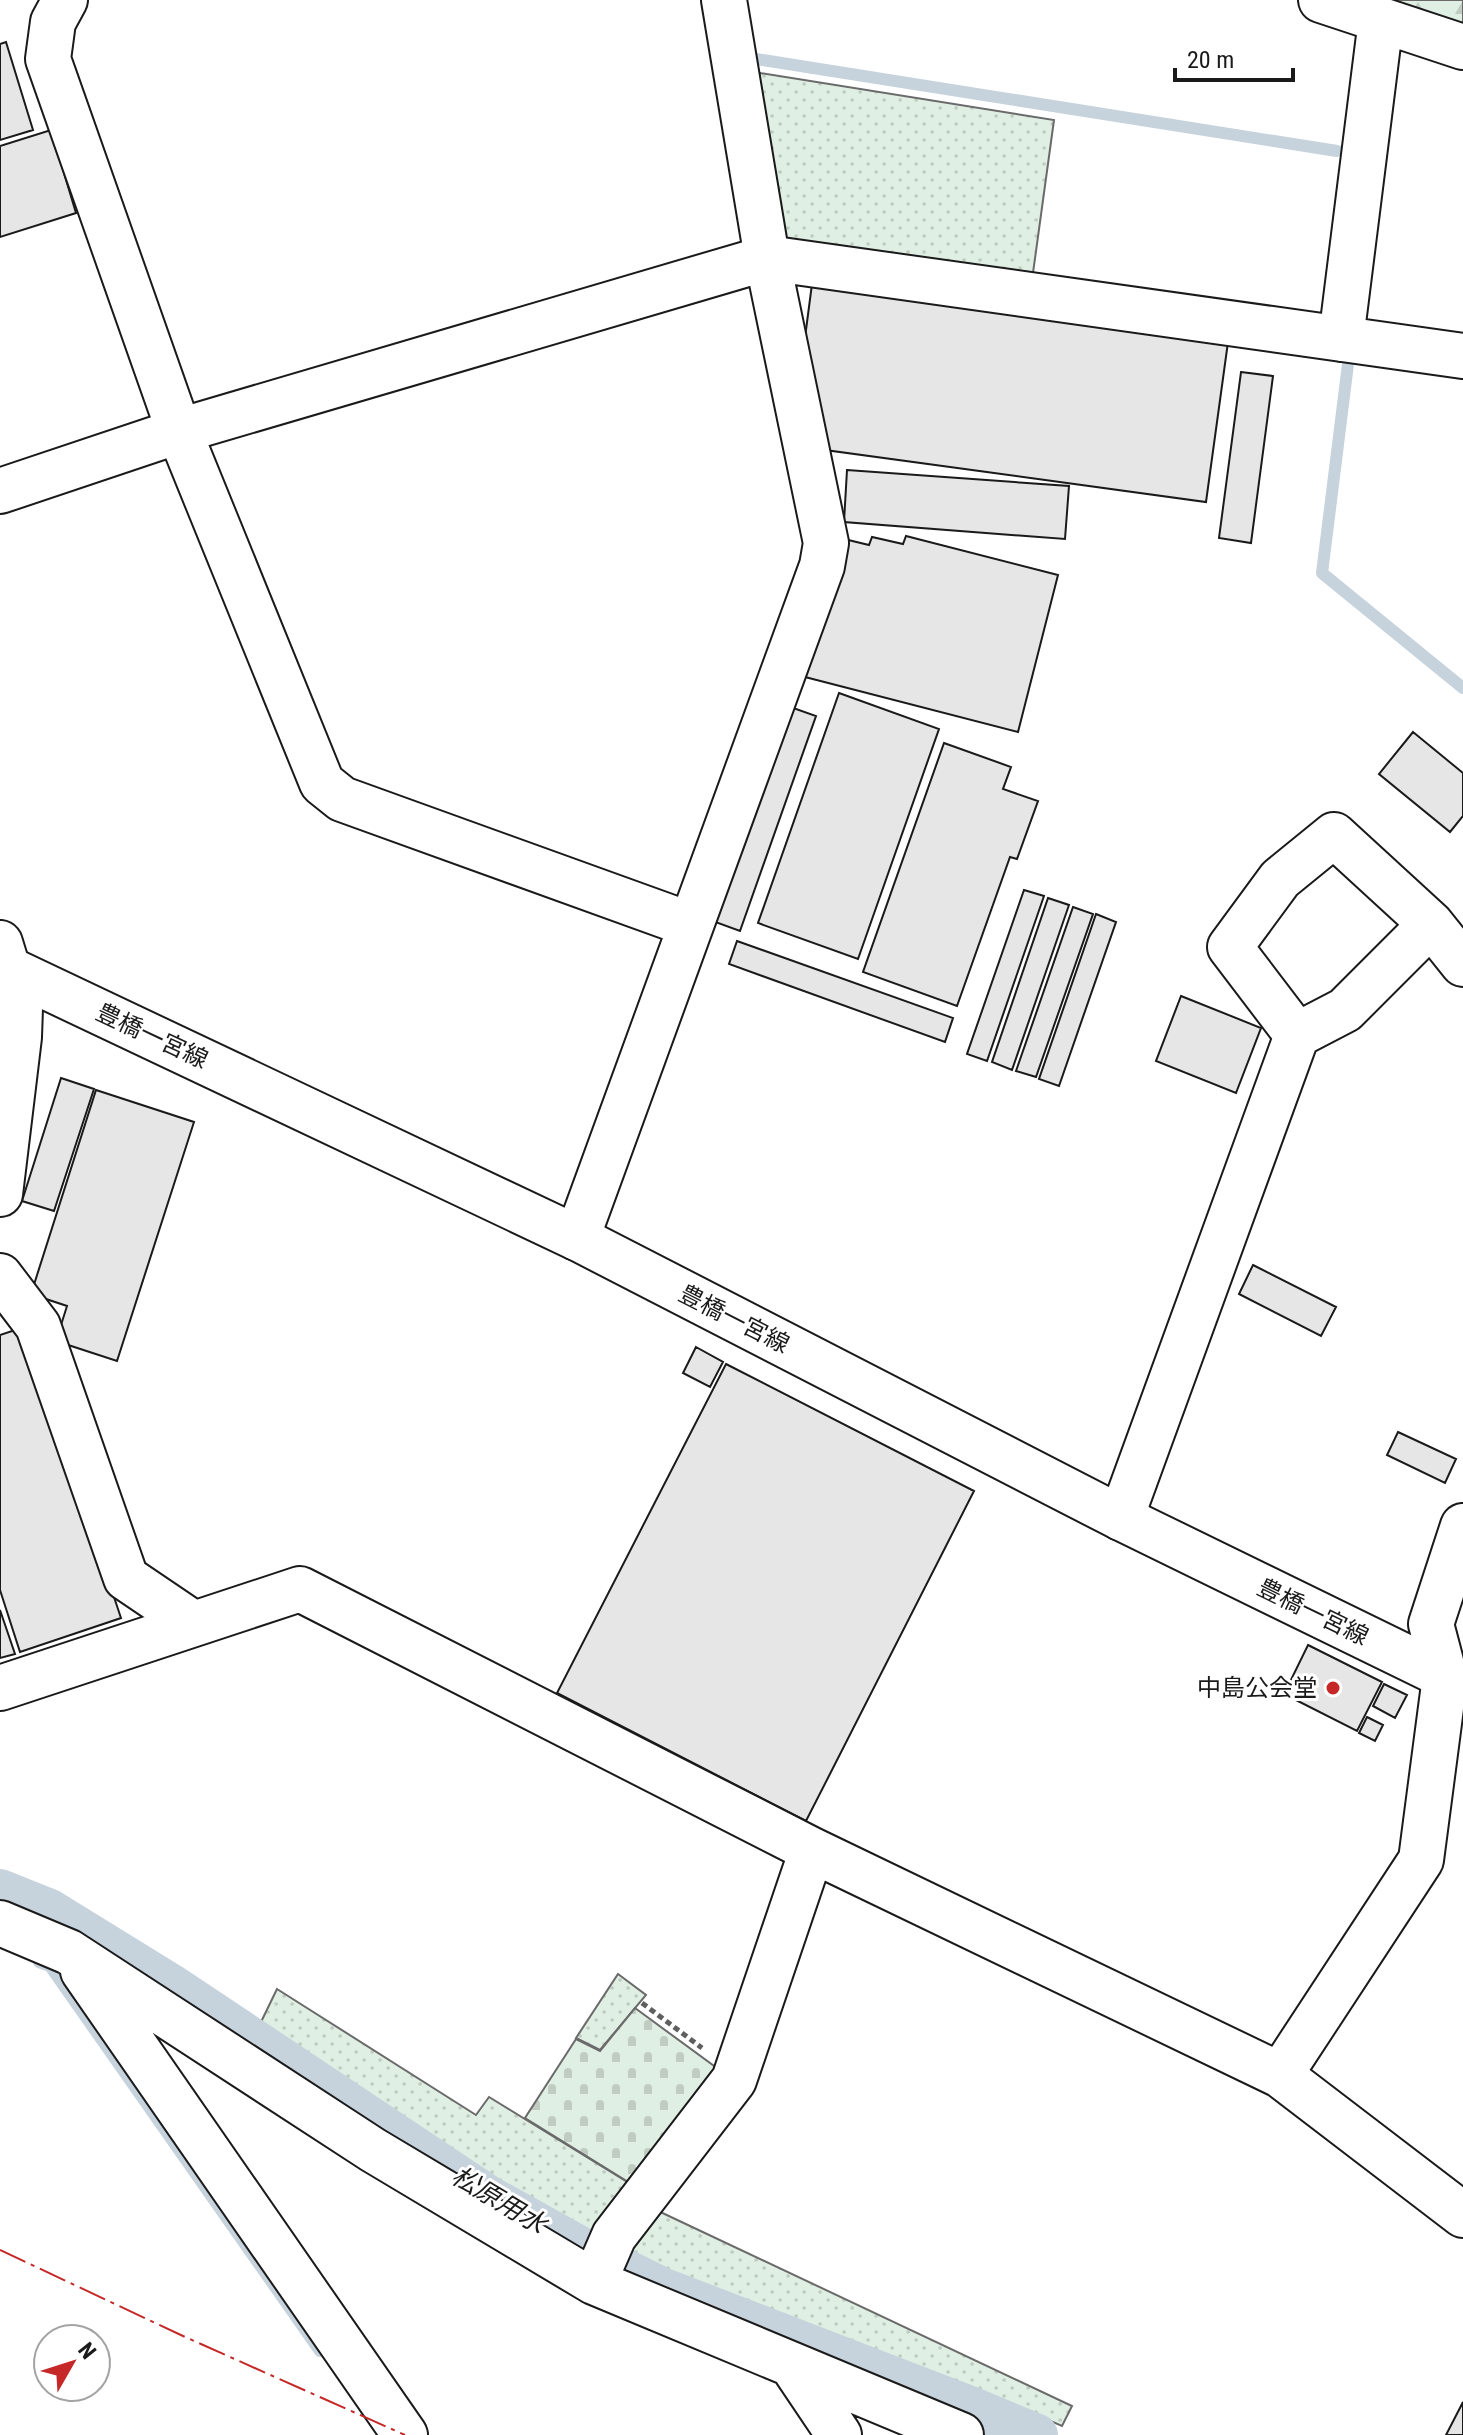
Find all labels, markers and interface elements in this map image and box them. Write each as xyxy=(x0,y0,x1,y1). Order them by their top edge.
scale bar xyxy=(1175,32,1293,82)
text: 20 m xyxy=(1187,46,1234,74)
street label: 豊橋一宮線 xyxy=(92,998,212,1074)
street label: 豊橋一宮線 xyxy=(674,1279,794,1359)
street label: 豊橋一宮線 xyxy=(1253,1573,1373,1651)
place label: 中島公会堂 xyxy=(1197,1674,1317,1702)
marker: 中島公会堂 xyxy=(1324,1679,1342,1697)
water label: 松原用水 xyxy=(447,2160,554,2241)
north arrow xyxy=(32,2323,112,2403)
text: N xyxy=(73,2338,101,2364)

